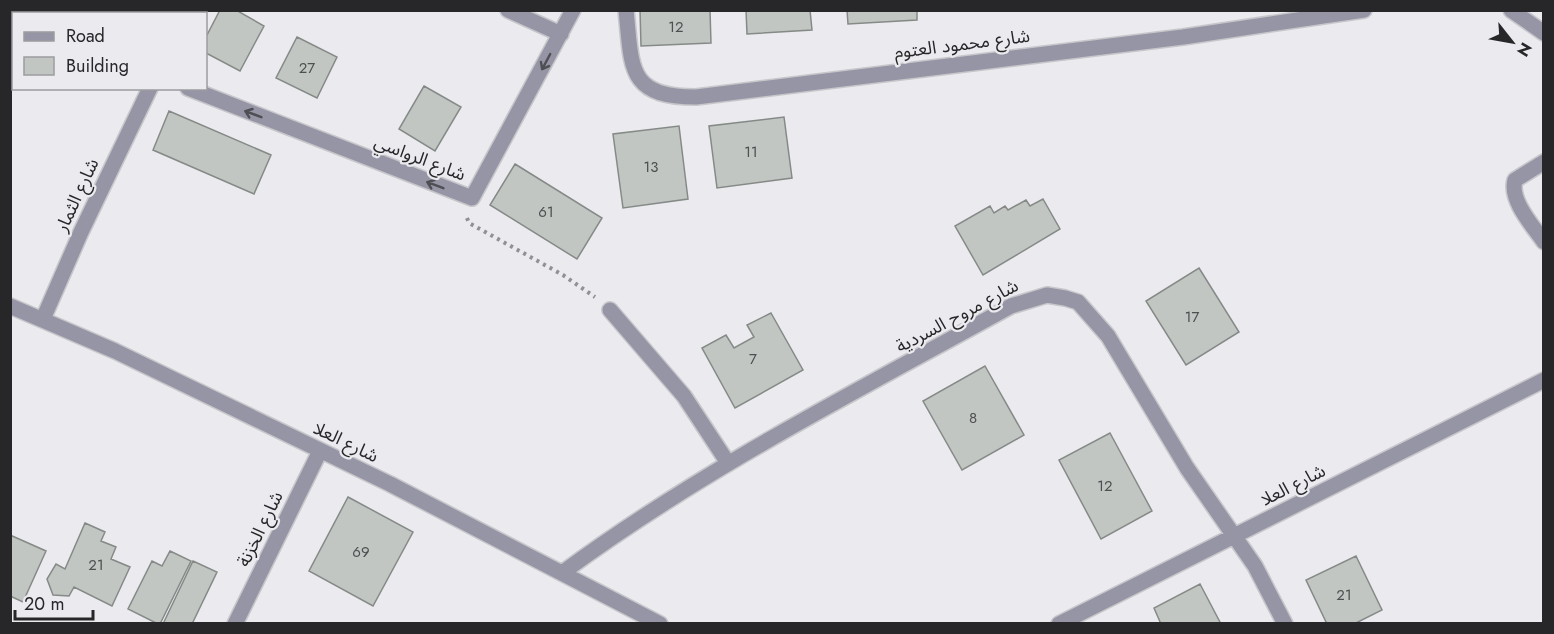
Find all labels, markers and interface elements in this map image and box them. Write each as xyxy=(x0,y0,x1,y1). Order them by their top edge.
legend xyxy=(12,12,207,90)
north arrow xyxy=(1482,12,1542,72)
house number: 12 xyxy=(668,16,684,38)
text: Road xyxy=(66,23,105,49)
street label: شارع محمود العتوم xyxy=(893,23,1031,66)
text: N xyxy=(1511,38,1538,61)
text: Building xyxy=(66,53,129,79)
one-way arrow xyxy=(540,53,552,70)
house number: 27 xyxy=(299,57,315,79)
one-way arrow xyxy=(244,108,263,119)
street label: شارع الرواسي xyxy=(370,129,470,188)
house number: 11 xyxy=(744,141,758,163)
street label: شارع الثمار xyxy=(48,154,106,237)
house number: 13 xyxy=(644,156,658,178)
one-way arrow xyxy=(426,179,445,190)
house number: 61 xyxy=(538,201,554,223)
street label: شارع مروح السردية xyxy=(891,273,1023,360)
house number: 17 xyxy=(1185,306,1199,328)
house number: 7 xyxy=(749,348,757,370)
house number: 8 xyxy=(969,407,977,429)
street label: شارع العلا xyxy=(309,415,383,470)
street label: شارع العلا xyxy=(1256,458,1330,513)
house number: 12 xyxy=(1097,475,1113,497)
street label: شارع الخزنة xyxy=(231,487,290,572)
house number: 69 xyxy=(352,541,370,563)
house number: 21 xyxy=(88,554,104,576)
scale bar xyxy=(15,583,93,621)
house number: 21 xyxy=(1336,584,1352,606)
text: 20 m xyxy=(24,591,64,617)

